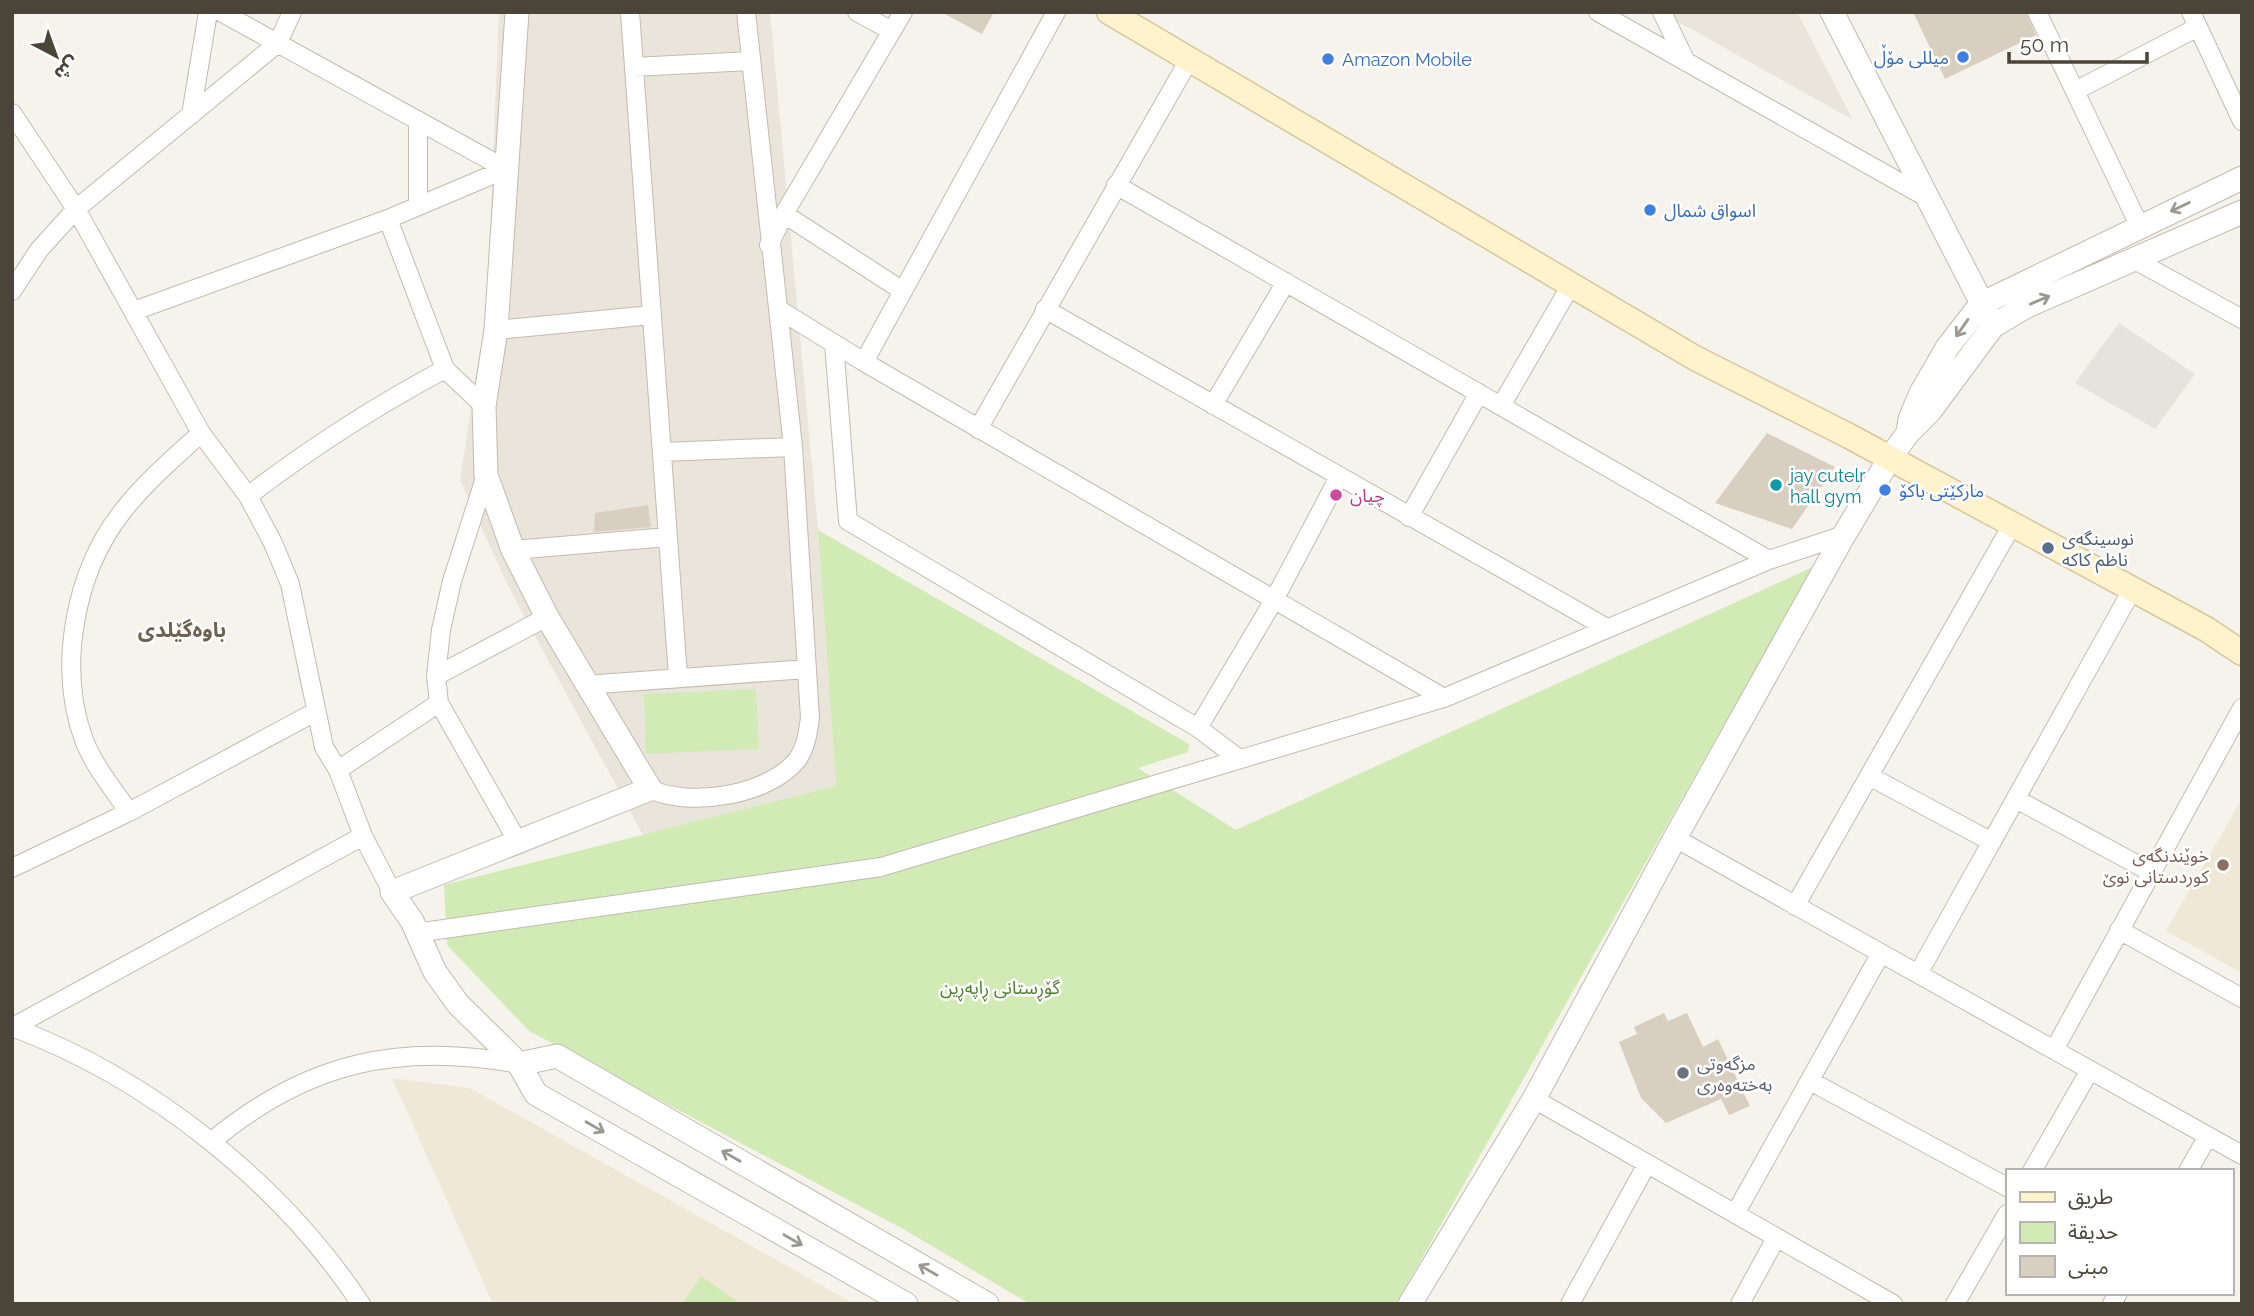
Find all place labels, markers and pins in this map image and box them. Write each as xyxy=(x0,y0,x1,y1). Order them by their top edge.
place label: میللی مۆڵ xyxy=(1874,44,1949,69)
place label: Amazon Mobile xyxy=(1342,49,1472,70)
marker: میللی مۆڵ xyxy=(1955,49,1971,65)
marker: Amazon Mobile xyxy=(1320,51,1336,67)
place label: اسواق شمال xyxy=(1664,200,1756,222)
marker: اسواق شمال xyxy=(1642,202,1658,218)
place label: jay cutelr hall gym xyxy=(1787,465,1866,507)
marker: jay cutelr hall gym xyxy=(1768,477,1784,493)
place label: مارکێتی باکۆ xyxy=(1899,480,1984,502)
marker: مارکێتی باکۆ xyxy=(1877,482,1893,498)
place label: چيان xyxy=(1350,485,1385,507)
marker: چيان xyxy=(1328,487,1344,503)
place label: نوسینگەی ناظم کاکە xyxy=(2062,528,2134,573)
marker: نوسینگەی ناظم کاکە xyxy=(2040,540,2056,556)
place label: خوێندنگەی کوردستانی نوێ xyxy=(2103,845,2210,888)
marker: خوێندنگەی کوردستانی نوێ xyxy=(2215,857,2231,873)
place label: مزگەوتی بەختەوەری xyxy=(1697,1053,1772,1096)
marker: مزگەوتی بەختەوەری xyxy=(1675,1065,1691,1081)

